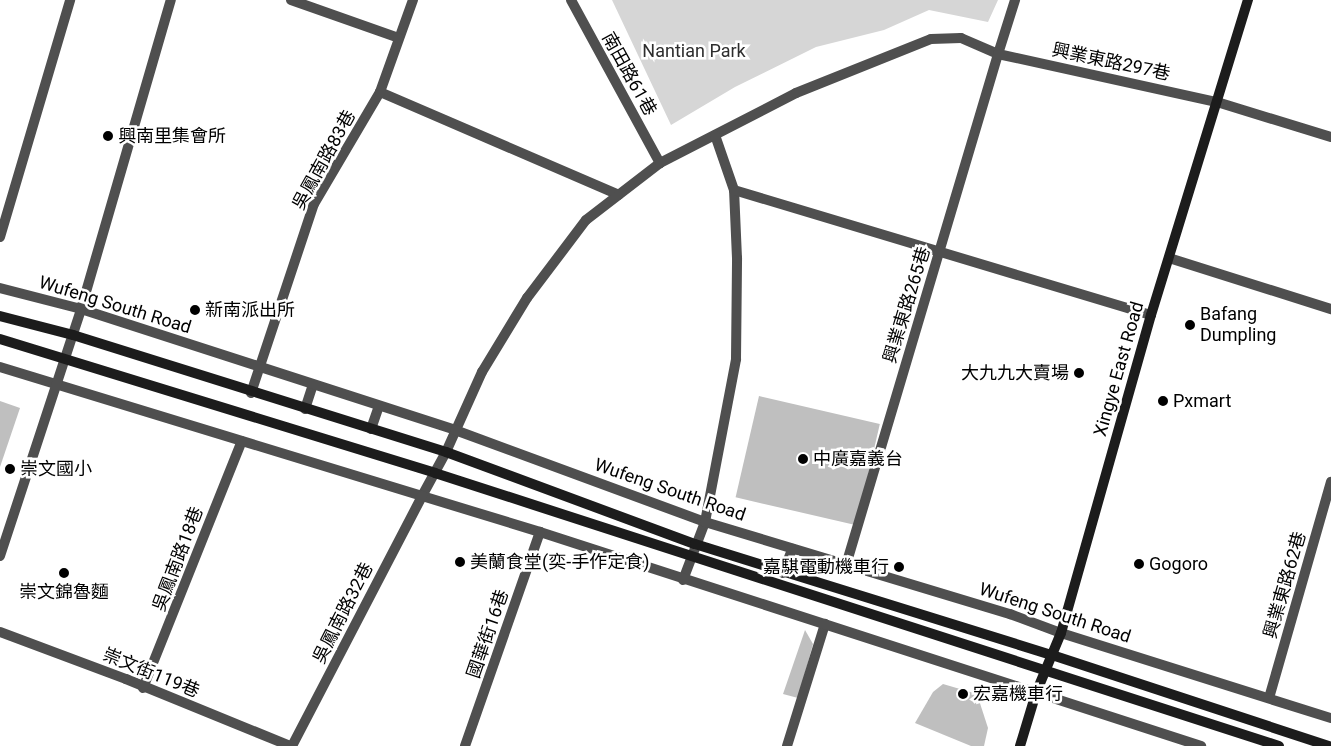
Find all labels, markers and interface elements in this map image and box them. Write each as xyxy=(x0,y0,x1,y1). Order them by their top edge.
street label: 南田路61巷 xyxy=(597,28,661,120)
street label: 興業東路297巷 xyxy=(1050,39,1172,85)
park label: Nantian Park xyxy=(642,40,746,62)
street label: 吳鳳南路83巷 xyxy=(288,107,360,213)
place label: 興南里集會所 xyxy=(118,125,226,147)
marker: 興南里集會所 xyxy=(102,130,114,142)
street label: 興業東路265巷 xyxy=(879,244,935,366)
street label: Wufeng South Road xyxy=(36,272,194,338)
place label: 新南派出所 xyxy=(205,299,295,321)
street label: Xingye East Road xyxy=(1089,299,1149,439)
marker: 新南派出所 xyxy=(189,304,201,316)
place label: Bafang Dumpling xyxy=(1200,304,1276,346)
marker: Bafang Dumpling xyxy=(1184,319,1196,331)
place label: 大九九大賣場 xyxy=(961,362,1069,384)
marker: 大九九大賣場 xyxy=(1073,367,1085,379)
place label: Pxmart xyxy=(1173,390,1231,412)
marker: Pxmart xyxy=(1157,395,1169,407)
place label: 中廣嘉義台 xyxy=(813,448,903,470)
marker: 中廣嘉義台 xyxy=(797,453,809,465)
street label: Wufeng South Road xyxy=(592,454,748,526)
place label: 崇文國小 xyxy=(20,458,92,480)
marker: 崇文國小 xyxy=(4,463,16,475)
street label: 吳鳳南路18巷 xyxy=(148,504,208,614)
street label: 興業東路62巷 xyxy=(1259,529,1311,641)
place label: 美蘭食堂(奕-手作定食) xyxy=(470,551,649,573)
place label: Gogoro xyxy=(1149,553,1208,575)
marker: 美蘭食堂(奕-手作定食) xyxy=(454,556,466,568)
place label: 嘉騏電動機車行 xyxy=(763,556,889,578)
marker: Gogoro xyxy=(1133,558,1145,570)
street label: 吳鳳南路32巷 xyxy=(308,559,378,667)
marker: 嘉騏電動機車行 xyxy=(893,561,905,573)
marker: 崇文錦魯麵 xyxy=(58,567,70,579)
street label: Wufeng South Road xyxy=(976,578,1134,648)
place label: 崇文錦魯麵 xyxy=(19,581,109,603)
street label: 國華街16巷 xyxy=(463,587,513,681)
street label: 崇文街119巷 xyxy=(100,644,202,702)
place label: 宏嘉機車行 xyxy=(973,683,1063,705)
marker: 宏嘉機車行 xyxy=(957,688,969,700)

